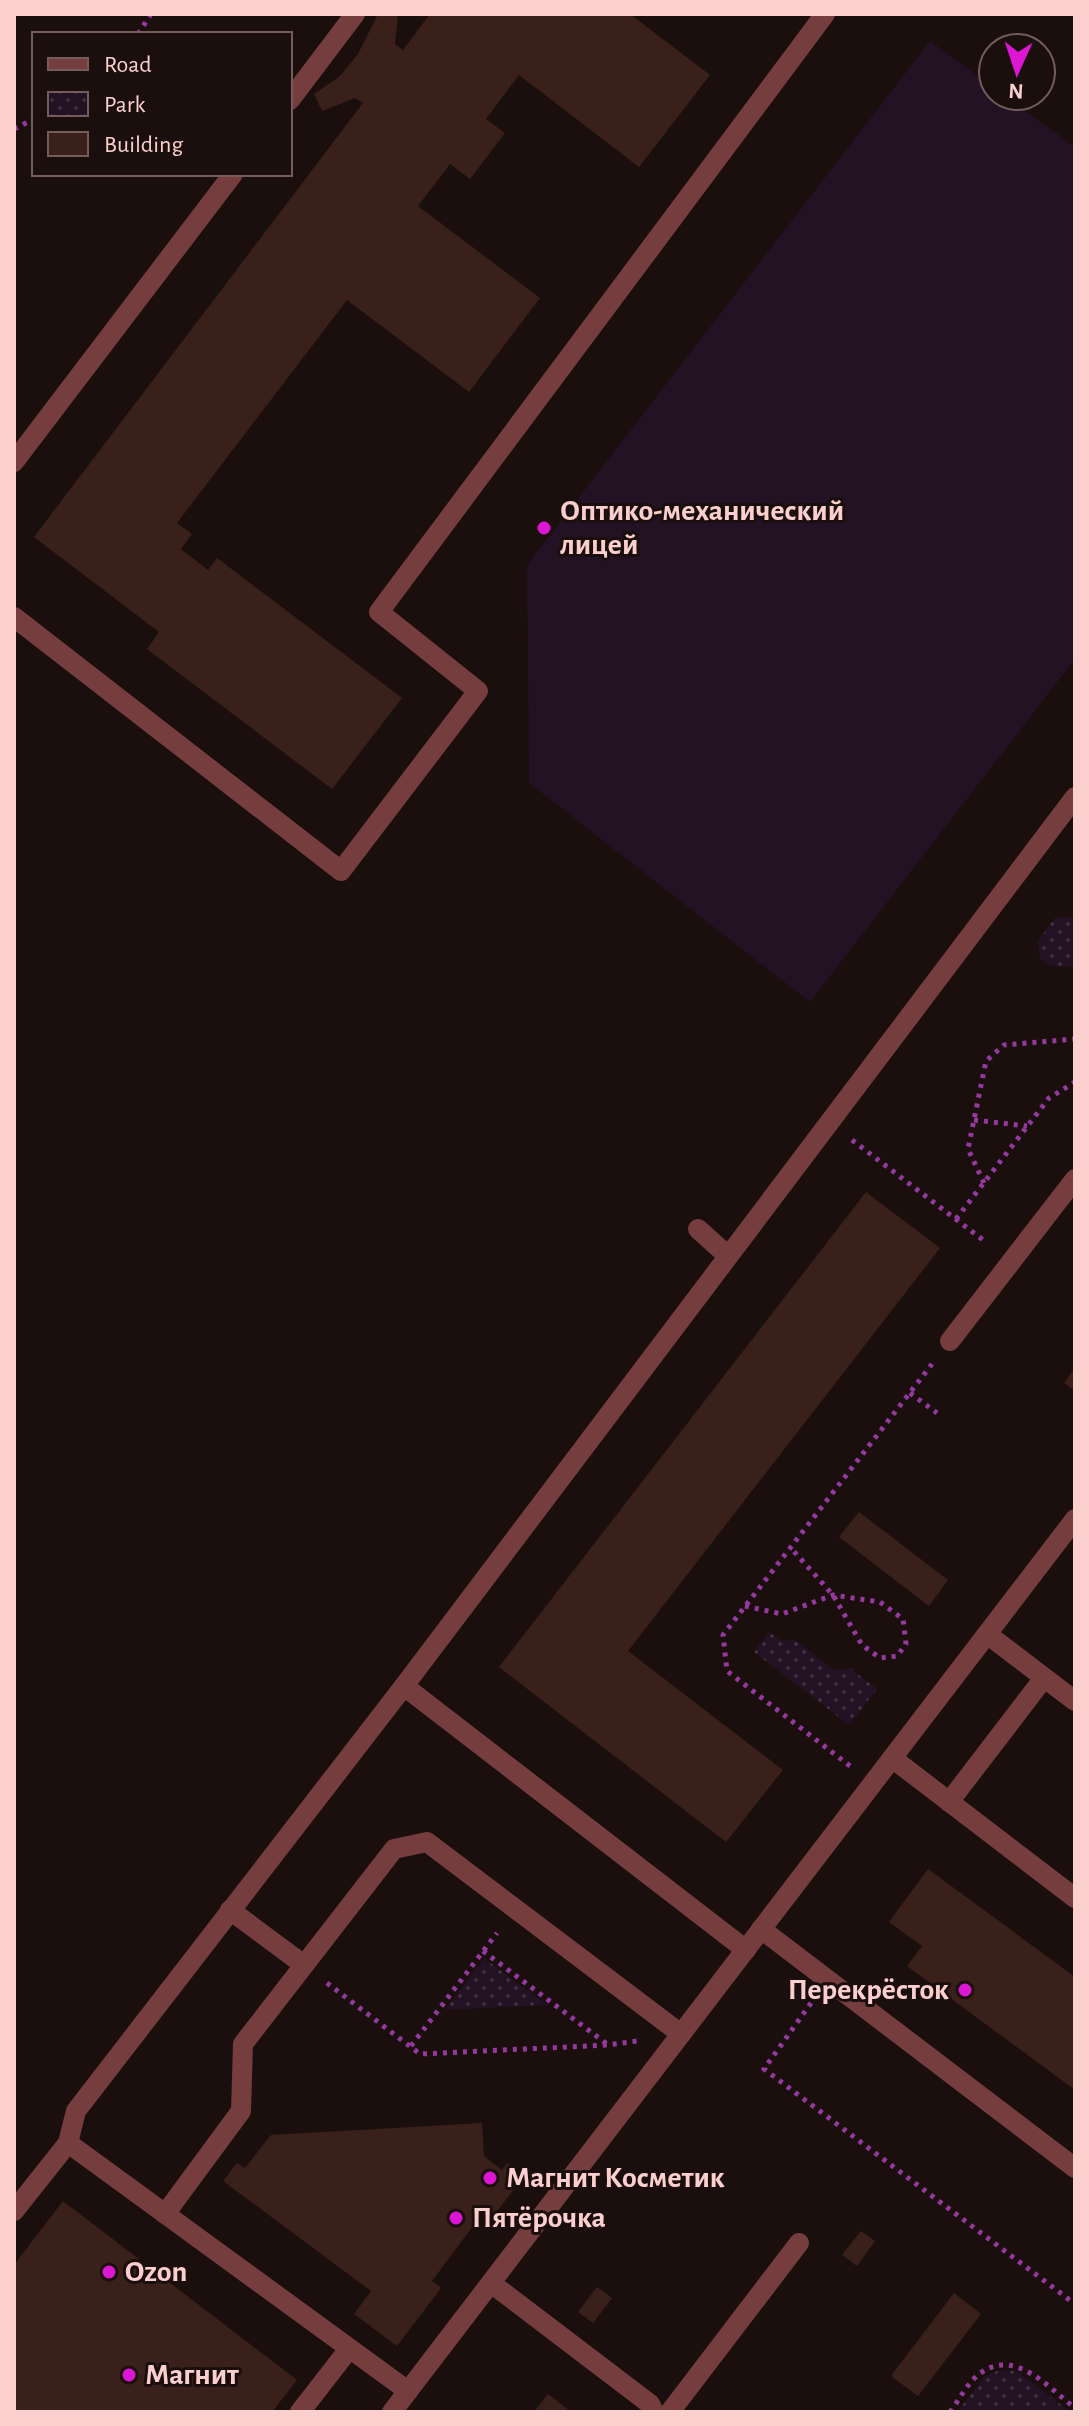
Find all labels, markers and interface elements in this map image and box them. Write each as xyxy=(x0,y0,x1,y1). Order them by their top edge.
legend xyxy=(32,32,292,176)
north arrow xyxy=(977,32,1057,112)
text: Road xyxy=(104,53,152,77)
text: N xyxy=(1008,80,1024,102)
text: Park xyxy=(104,93,145,117)
text: Building xyxy=(104,133,183,157)
place label: Оптико-механический лицей xyxy=(560,496,844,560)
marker: Оптико-механический лицей xyxy=(535,519,553,537)
place label: Перекрёсток xyxy=(788,1975,949,2005)
marker: Перекрёсток xyxy=(956,1981,974,1999)
place label: Магнит Косметик xyxy=(506,2163,725,2193)
marker: Магнит Косметик xyxy=(481,2169,499,2187)
place label: Пятёрочка xyxy=(472,2203,606,2233)
marker: Пятёрочка xyxy=(447,2209,465,2227)
place label: Ozon xyxy=(125,2257,187,2287)
marker: Ozon xyxy=(100,2263,118,2281)
place label: Магнит xyxy=(145,2360,239,2390)
marker: Магнит xyxy=(120,2366,138,2384)

